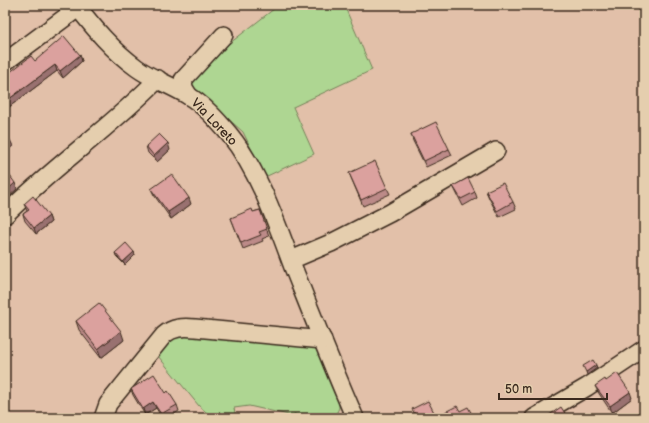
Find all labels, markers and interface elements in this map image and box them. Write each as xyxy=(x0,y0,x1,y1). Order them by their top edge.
street label: Via Loreto xyxy=(188,95,240,149)
scale bar xyxy=(499,375,607,401)
text: 50 m xyxy=(505,382,532,397)

